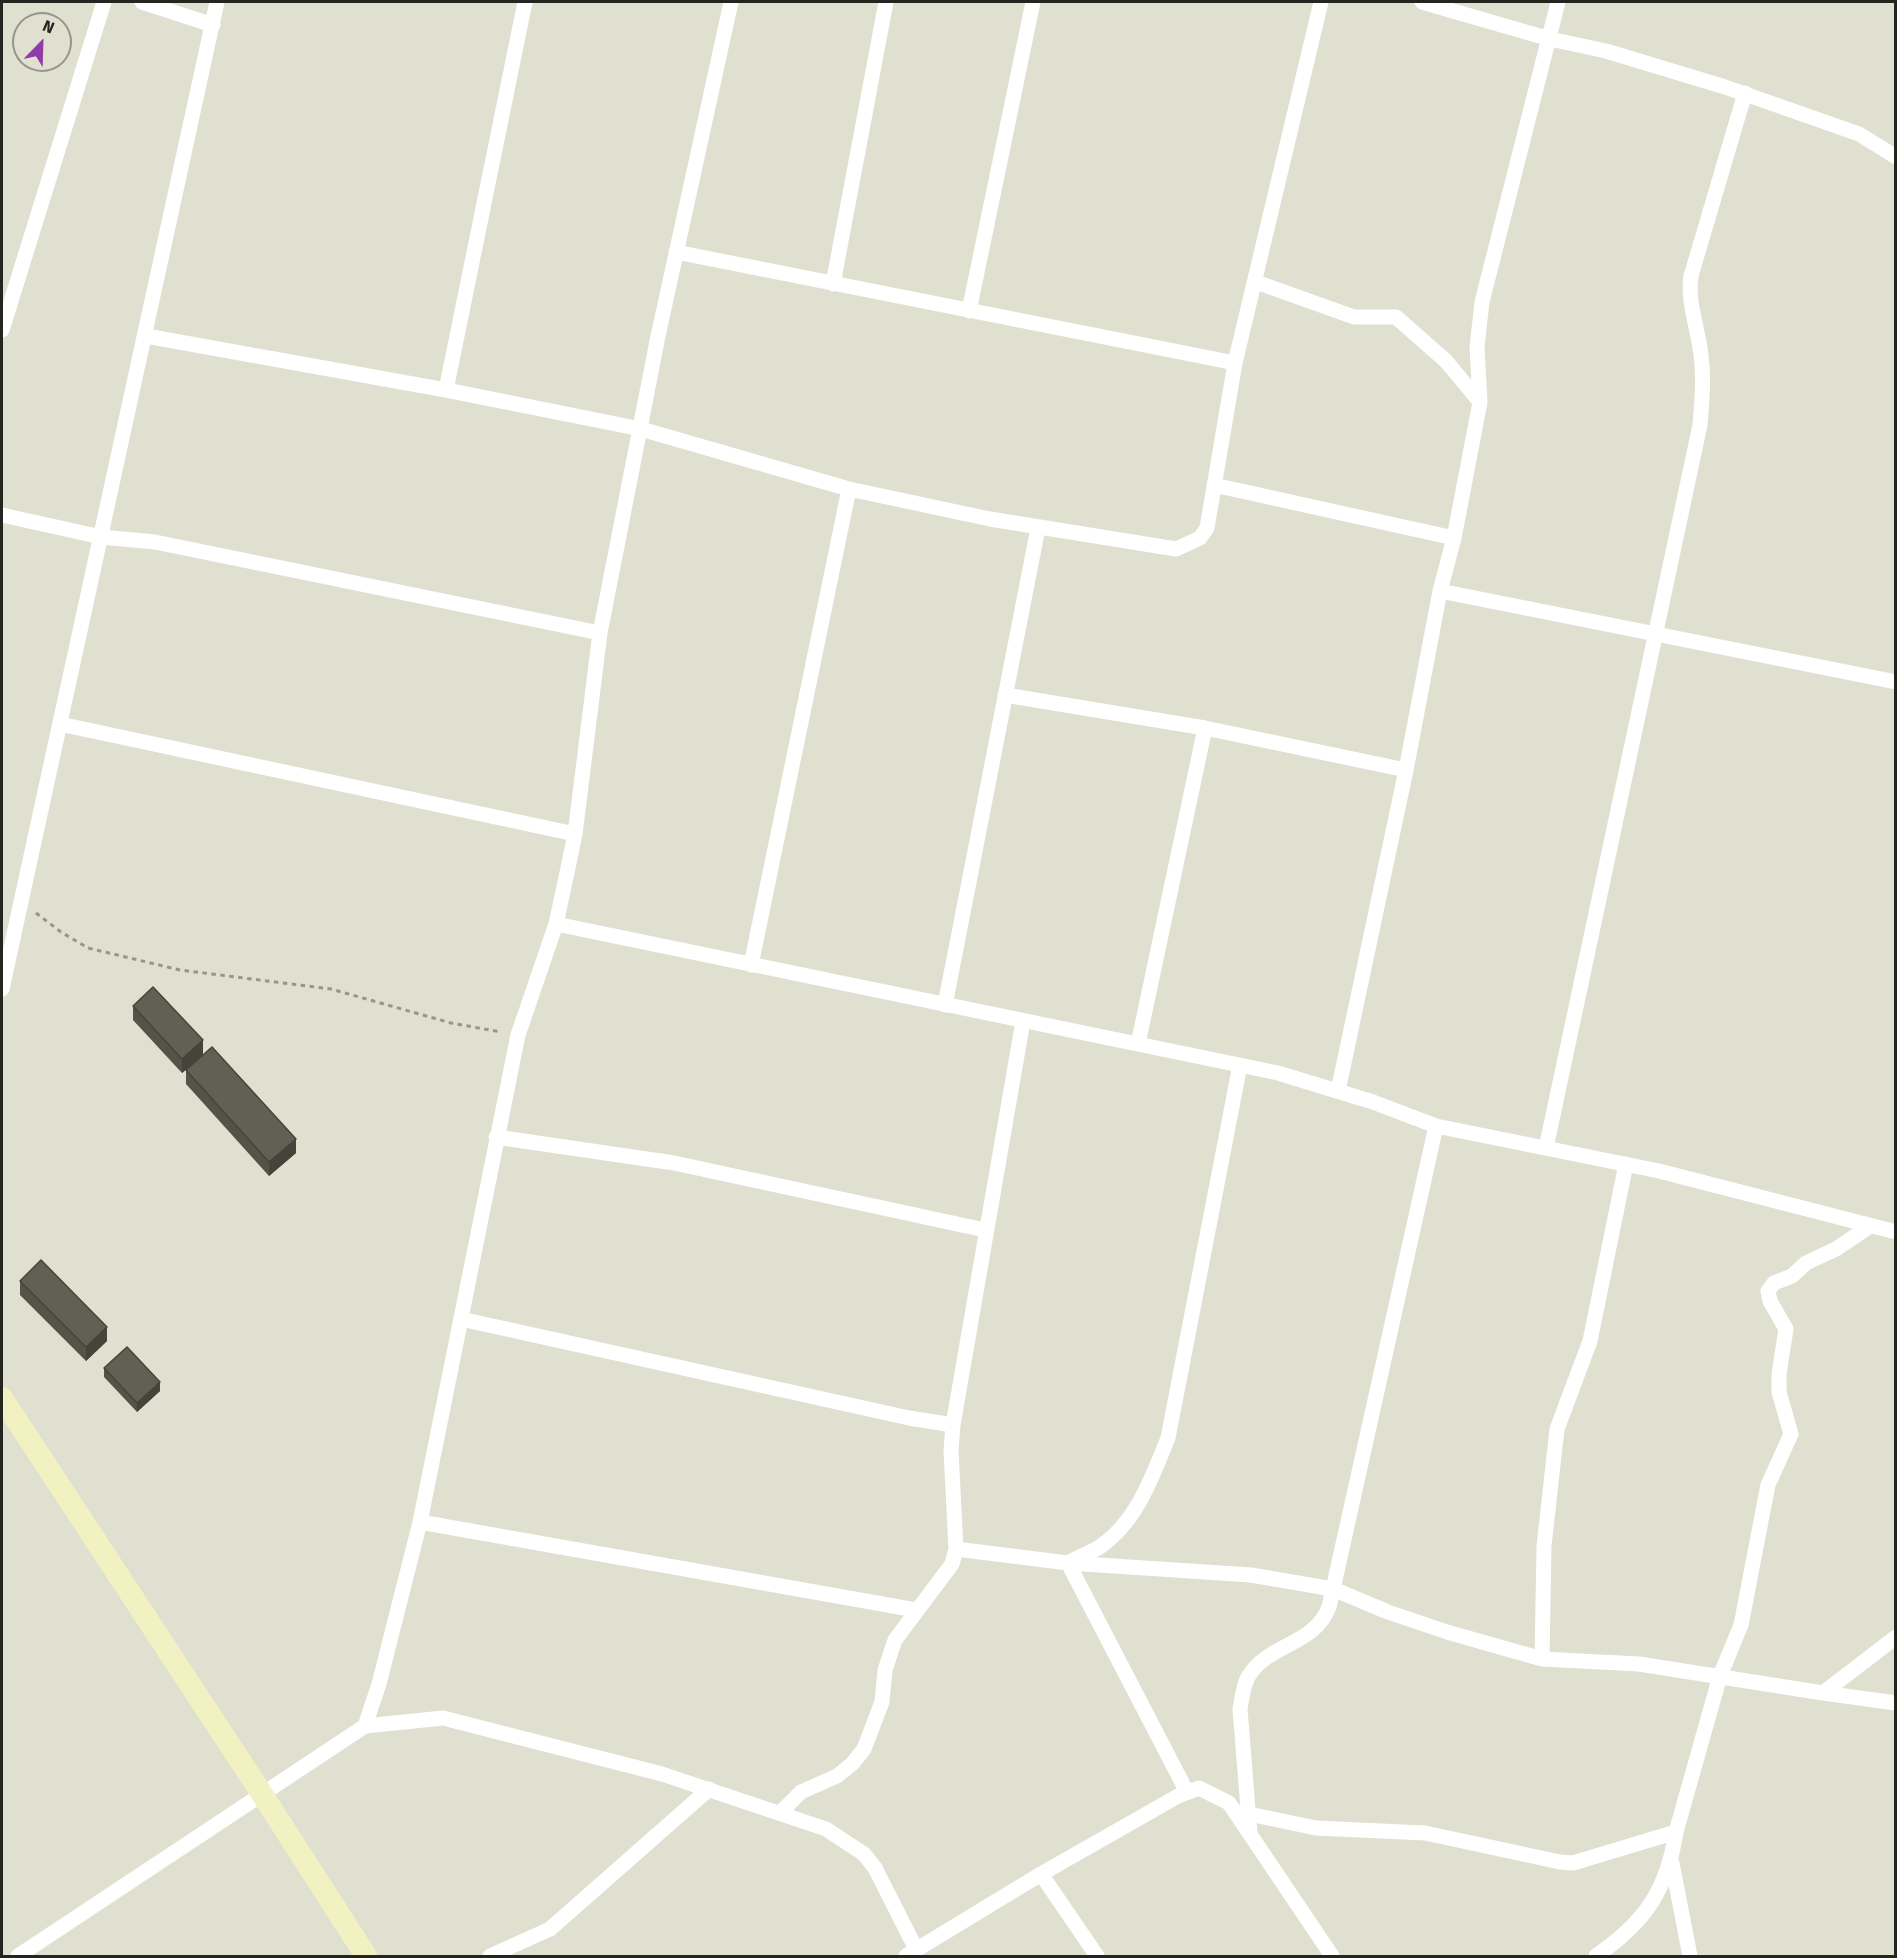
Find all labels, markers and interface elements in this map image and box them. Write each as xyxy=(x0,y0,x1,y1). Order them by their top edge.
north arrow xyxy=(12,12,72,72)
text: N xyxy=(40,16,57,38)

